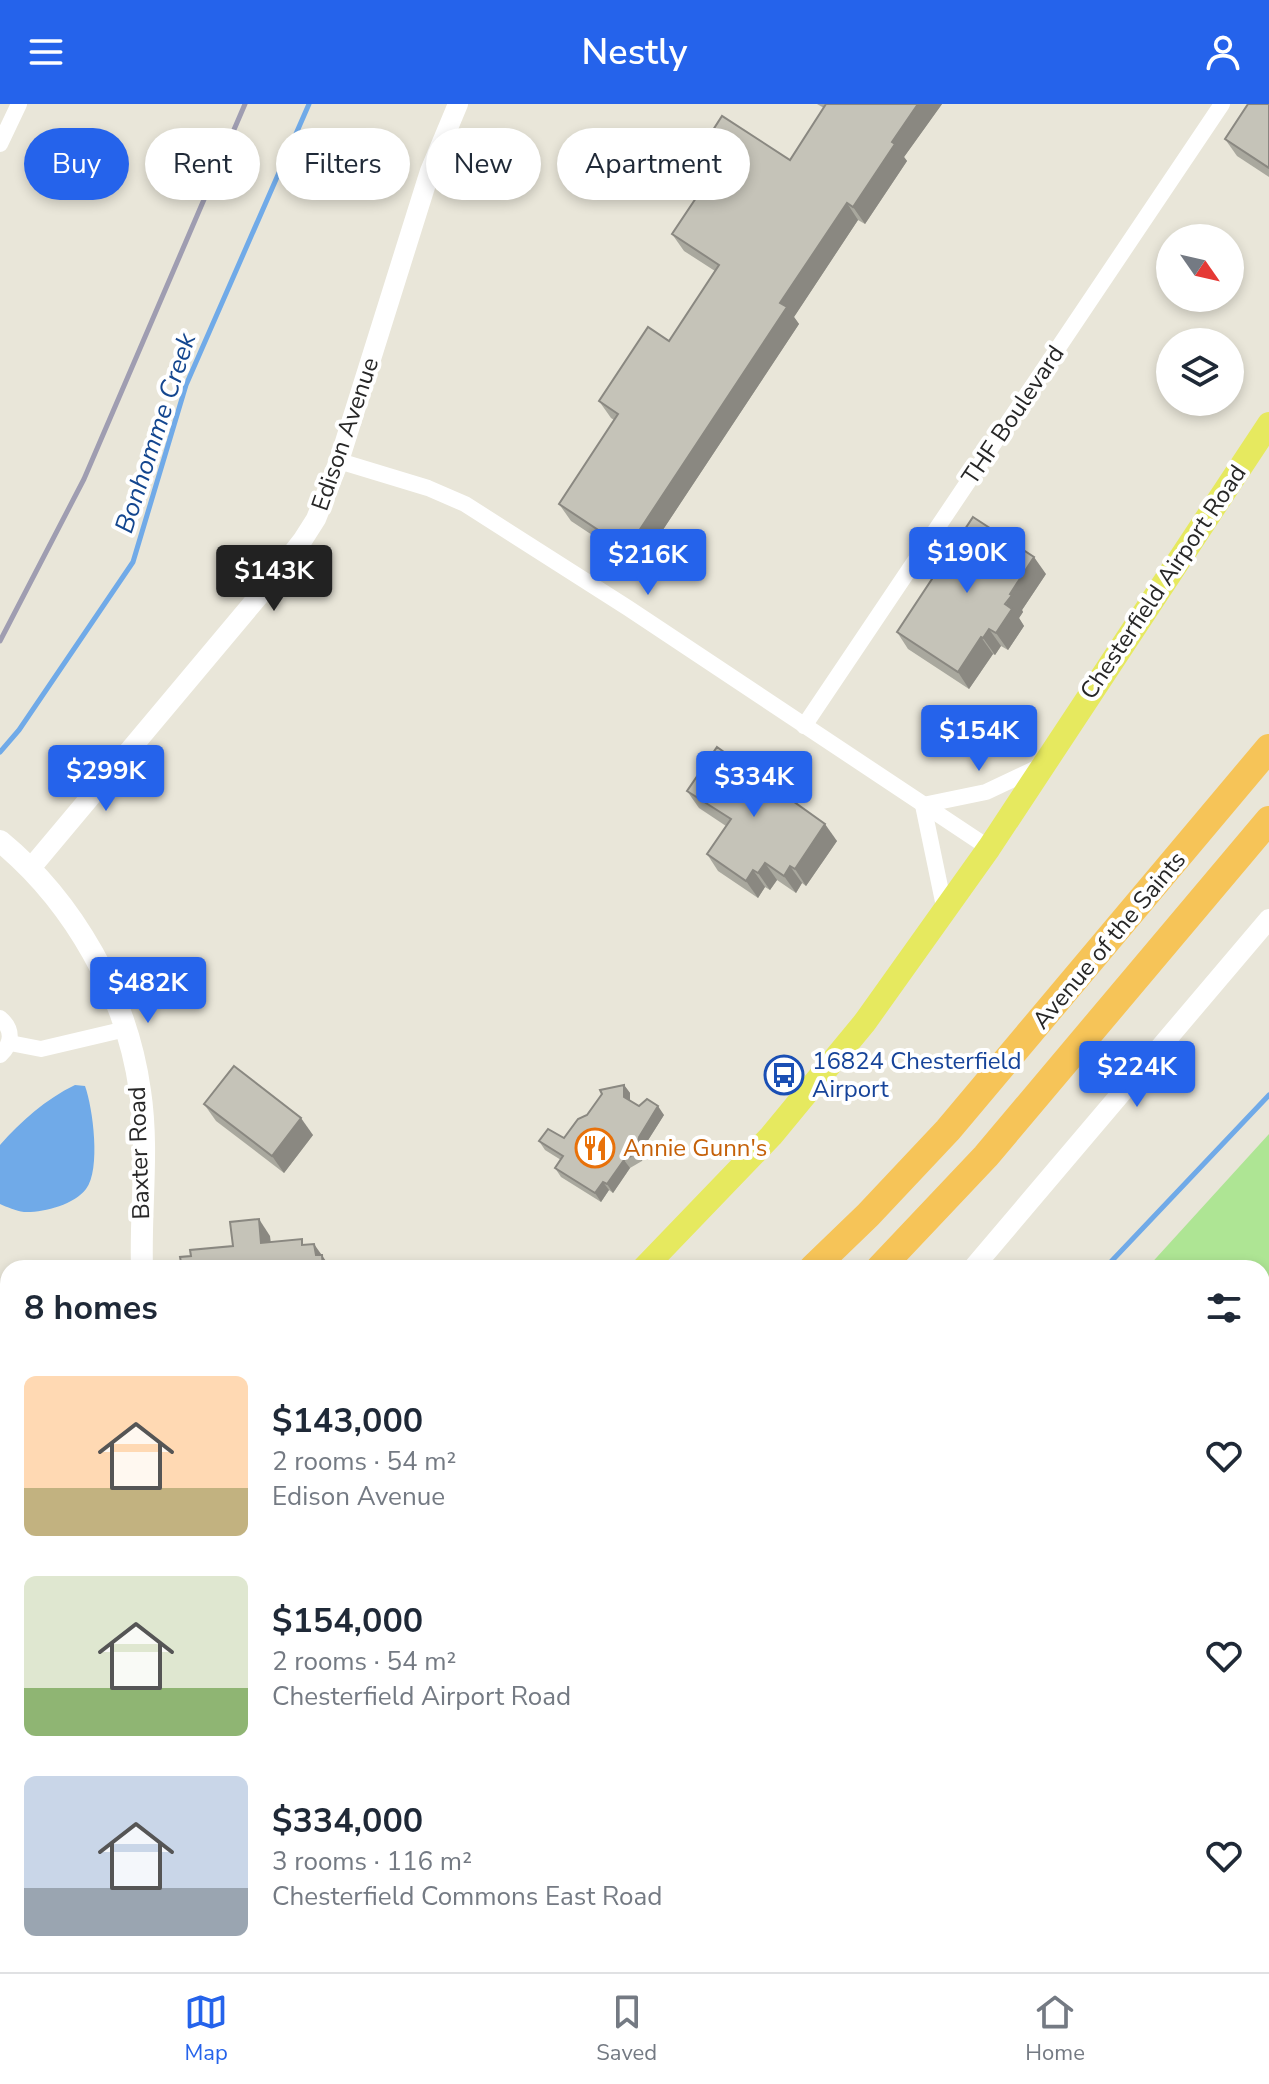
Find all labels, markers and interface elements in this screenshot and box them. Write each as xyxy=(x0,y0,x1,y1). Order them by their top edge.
text: Nestly xyxy=(582,28,687,77)
icon: menu xyxy=(24,30,68,74)
icon: person xyxy=(1201,30,1245,74)
chip: Buy xyxy=(24,128,129,200)
chip: Rent xyxy=(145,128,260,200)
chip: Filters xyxy=(276,128,410,200)
chip: New xyxy=(426,128,541,200)
chip: Apartment xyxy=(557,128,750,200)
north arrow xyxy=(1156,224,1244,312)
map controls xyxy=(1156,224,1244,416)
water label: Bonhomme Creek xyxy=(107,328,205,538)
button: layers xyxy=(1156,328,1244,416)
street label: THF Boulevard xyxy=(954,339,1072,491)
street label: Edison Avenue xyxy=(304,353,386,515)
street label: Chesterfield Airport Road xyxy=(1073,459,1253,705)
pin: $190K xyxy=(911,527,1023,595)
pin: $216K xyxy=(592,529,704,597)
text: $190K xyxy=(927,535,1007,570)
text: $216K xyxy=(608,537,688,572)
pin: $143K xyxy=(218,545,330,613)
text: $143K xyxy=(234,553,314,588)
pin: $154K xyxy=(923,705,1035,773)
text: $154K xyxy=(939,713,1019,748)
pin: $299K xyxy=(50,745,162,813)
pin: $334K xyxy=(698,751,810,819)
text: $299K xyxy=(66,753,146,788)
text: $334K xyxy=(714,759,794,794)
street label: Avenue of the Saints xyxy=(1025,844,1193,1036)
pin: $482K xyxy=(92,957,204,1025)
text: $482K xyxy=(108,965,188,1000)
pin: $224K xyxy=(1081,1041,1193,1109)
place label: 16824 Chesterfield Airport xyxy=(812,1045,1022,1105)
text: $224K xyxy=(1097,1049,1177,1084)
bus stop icon: 16824 Chesterfield Airport xyxy=(763,1054,805,1096)
street label: Baxter Road xyxy=(121,1086,157,1220)
restaurant icon: Annie Gunn's xyxy=(574,1127,616,1169)
place label: Annie Gunn's xyxy=(623,1132,767,1164)
text: 8 homes xyxy=(24,1285,158,1331)
icon: filters xyxy=(1202,1286,1246,1330)
text: $143,000 xyxy=(272,1398,423,1444)
icon: home xyxy=(88,1408,184,1504)
icon: heart xyxy=(1202,1434,1246,1478)
text: 2 rooms · 54 m² xyxy=(272,1444,456,1479)
text: Edison Avenue xyxy=(272,1479,445,1514)
text: $154,000 xyxy=(272,1598,423,1644)
icon: home xyxy=(88,1608,184,1704)
icon: heart xyxy=(1202,1634,1246,1678)
text: 2 rooms · 54 m² xyxy=(272,1644,456,1679)
text: Chesterfield Airport Road xyxy=(272,1679,571,1714)
text: $334,000 xyxy=(272,1798,423,1844)
icon: home xyxy=(88,1808,184,1904)
icon: heart xyxy=(1202,1834,1246,1878)
text: 3 rooms · 116 m² xyxy=(272,1844,472,1879)
text: Chesterfield Commons East Road xyxy=(272,1879,662,1914)
tab: Map xyxy=(184,1990,228,2068)
tab: Saved xyxy=(596,1990,657,2068)
tab: Home xyxy=(1025,1990,1085,2068)

